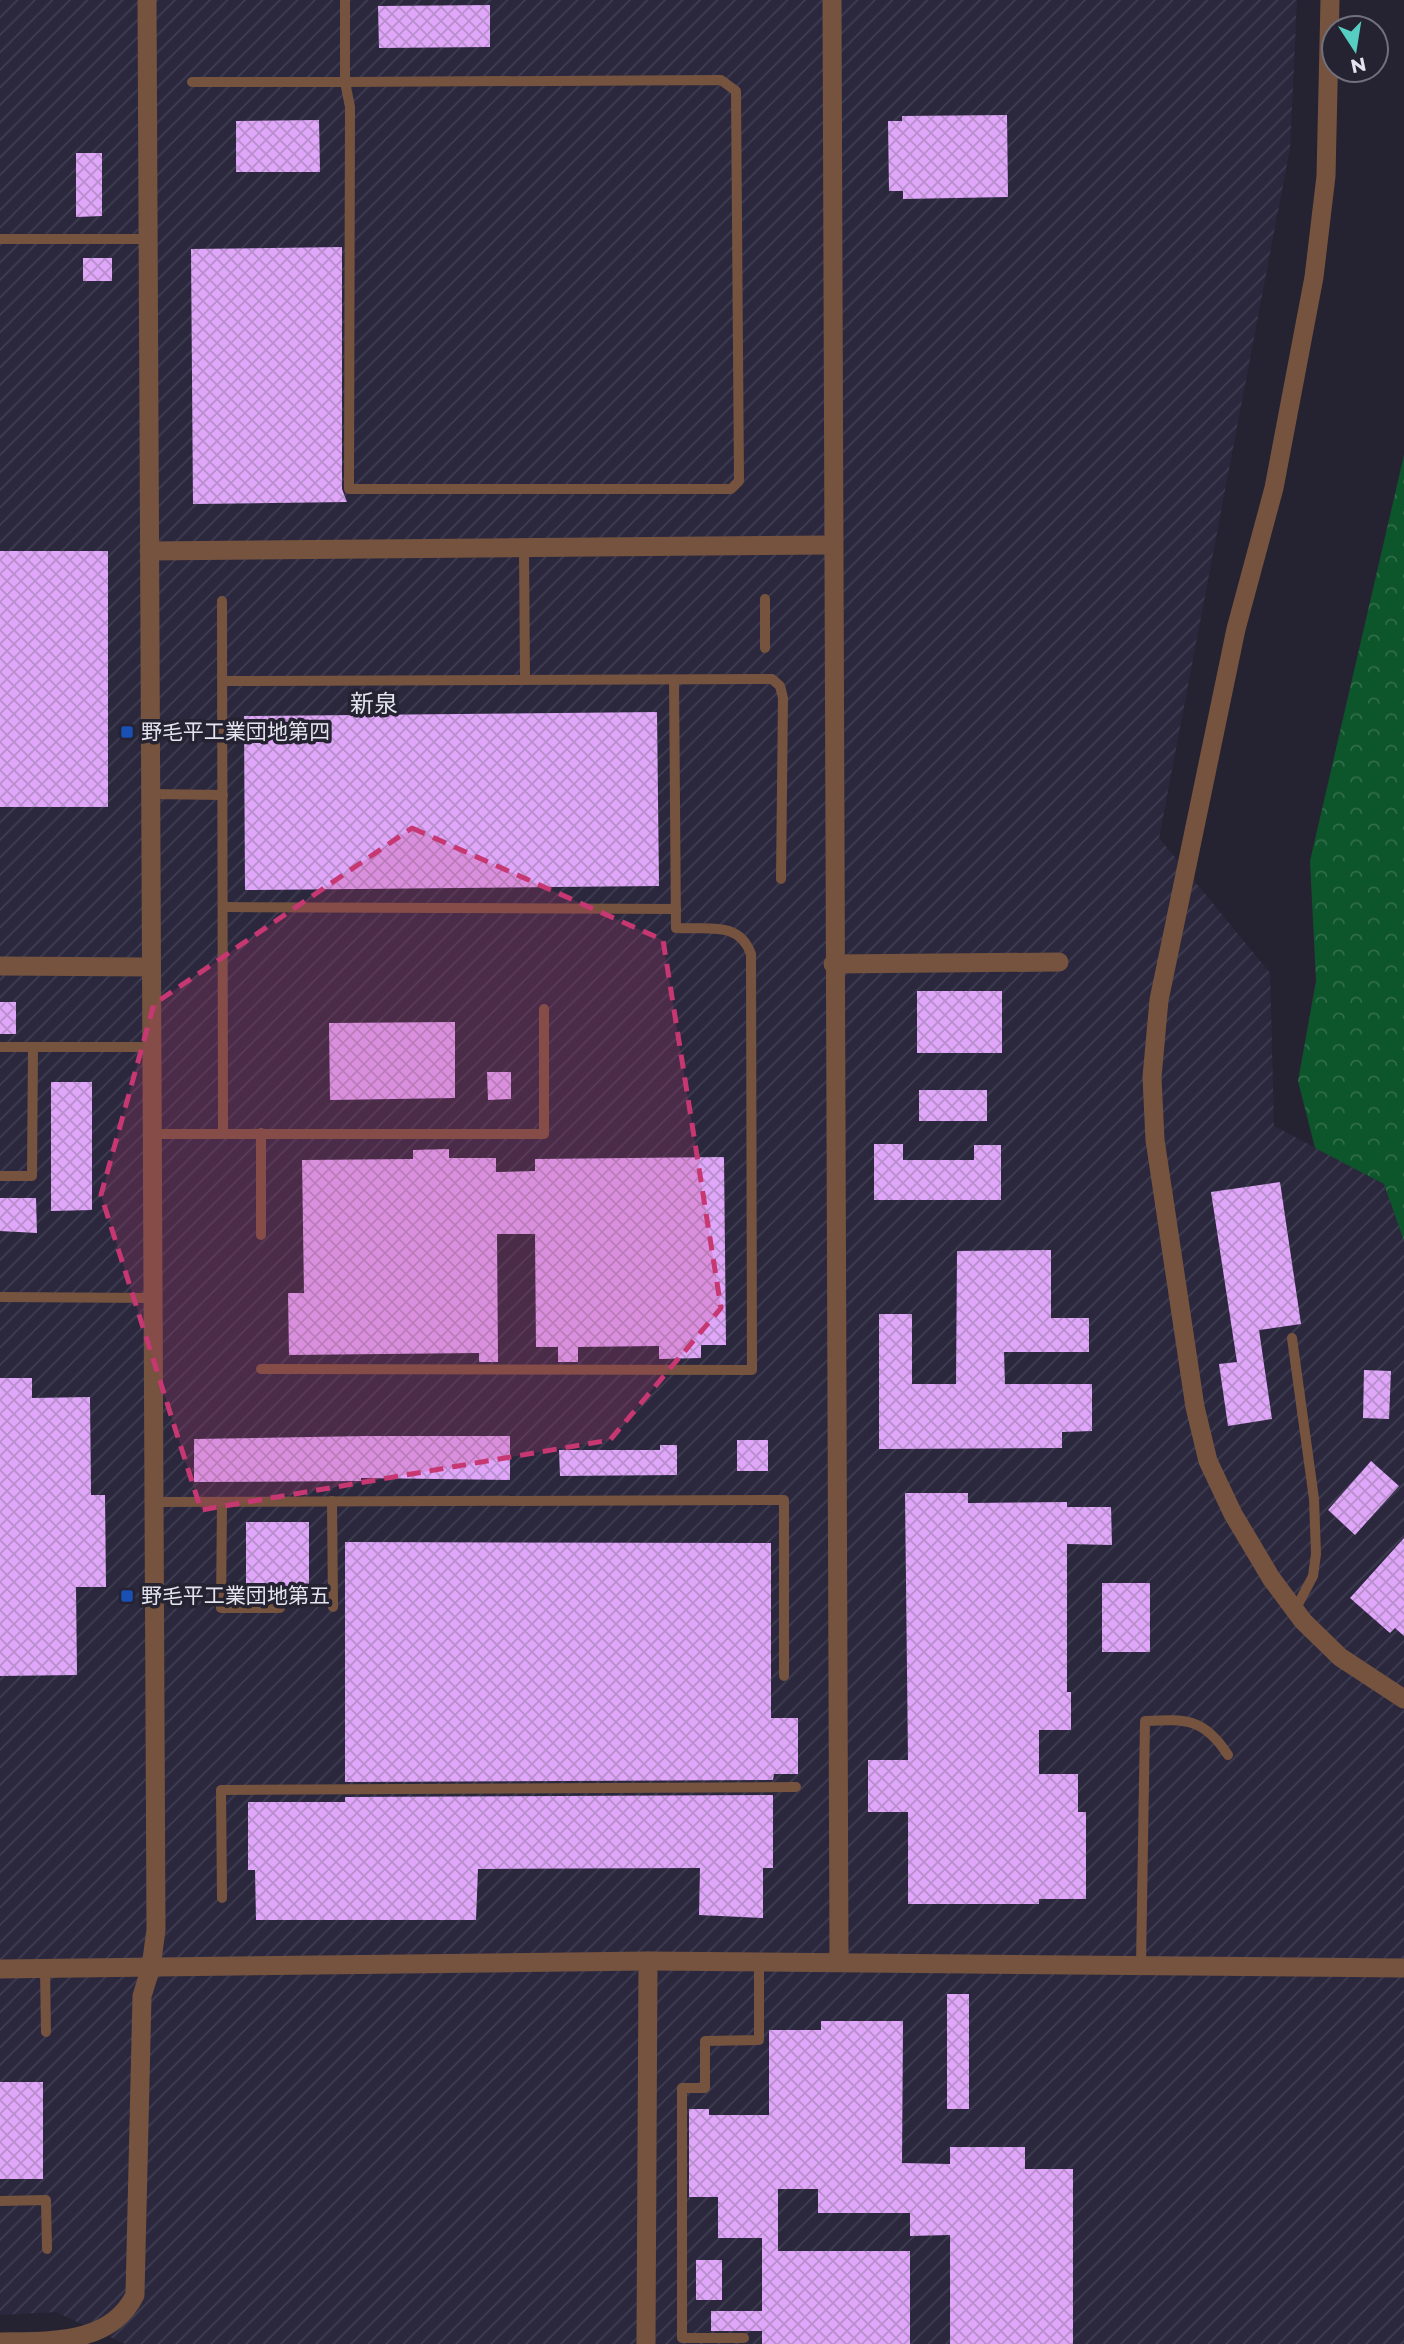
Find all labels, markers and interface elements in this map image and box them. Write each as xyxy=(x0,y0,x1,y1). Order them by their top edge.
north arrow xyxy=(1320,14,1390,84)
text: N xyxy=(1349,52,1368,78)
district label: 新泉 xyxy=(350,689,398,718)
place label: 野毛平工業団地第四 xyxy=(141,719,330,744)
marker: 野毛平工業団地第四 xyxy=(119,724,135,740)
place label: 野毛平工業団地第五 xyxy=(141,1583,330,1608)
marker: 野毛平工業団地第五 xyxy=(119,1588,135,1604)

